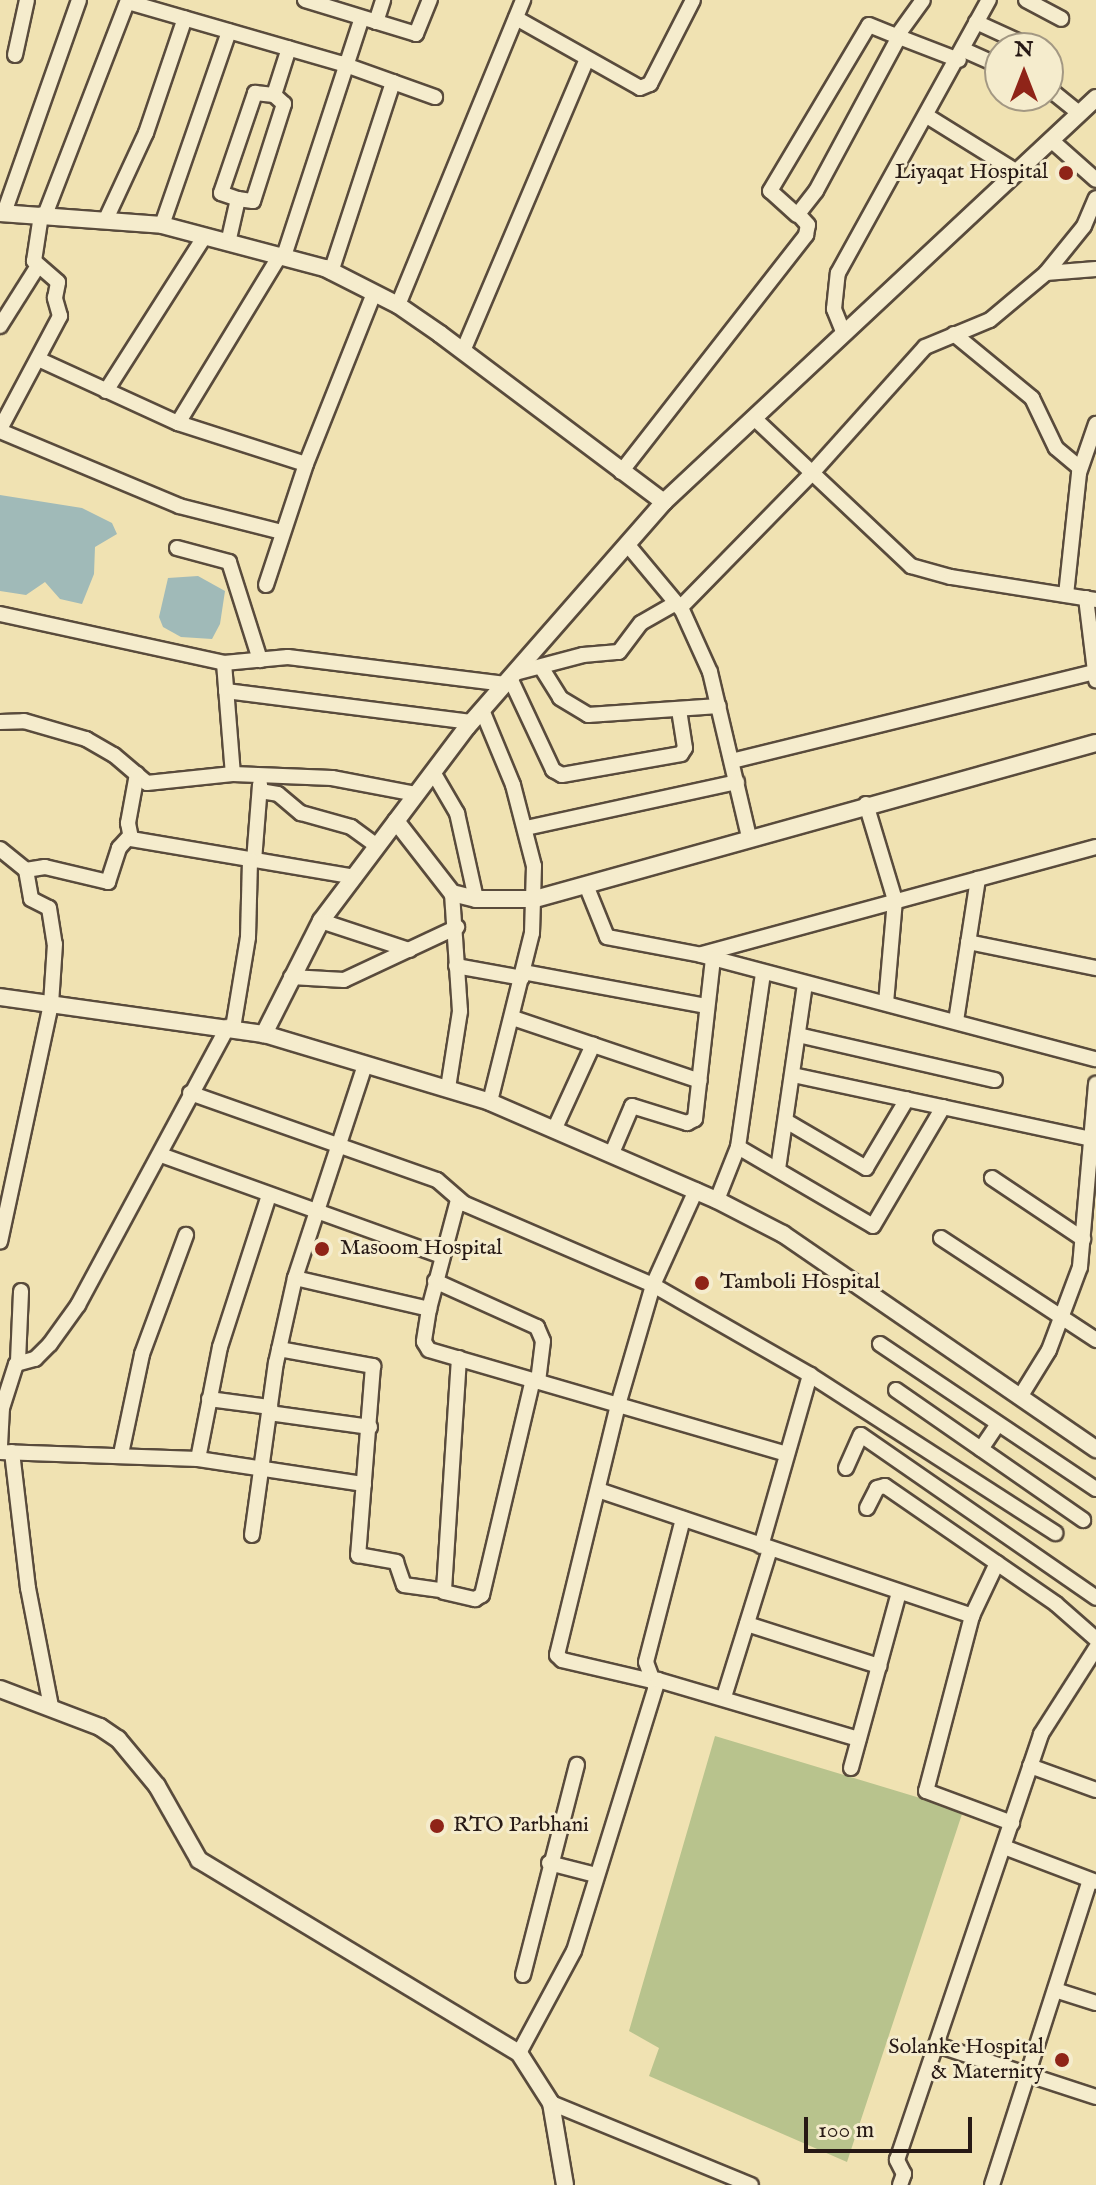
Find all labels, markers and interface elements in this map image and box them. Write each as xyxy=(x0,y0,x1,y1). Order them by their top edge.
north arrow xyxy=(984,32,1064,112)
text: N xyxy=(1014,36,1034,64)
place label: Liyaqat Hospital xyxy=(895,160,1048,186)
marker: Liyaqat Hospital xyxy=(1055,162,1077,184)
place label: Masoom Hospital xyxy=(340,1236,502,1262)
marker: Masoom Hospital xyxy=(311,1238,333,1260)
place label: Tamboli Hospital xyxy=(720,1270,880,1296)
marker: Tamboli Hospital xyxy=(691,1272,713,1294)
place label: RTO Parbhani xyxy=(453,1813,589,1839)
marker: RTO Parbhani xyxy=(428,1817,446,1835)
place label: Solanke Hospital & Maternity xyxy=(888,2034,1044,2086)
marker: Solanke Hospital & Maternity xyxy=(1051,2049,1073,2071)
scale bar xyxy=(808,2101,976,2151)
text: 100 m xyxy=(818,2115,874,2146)

